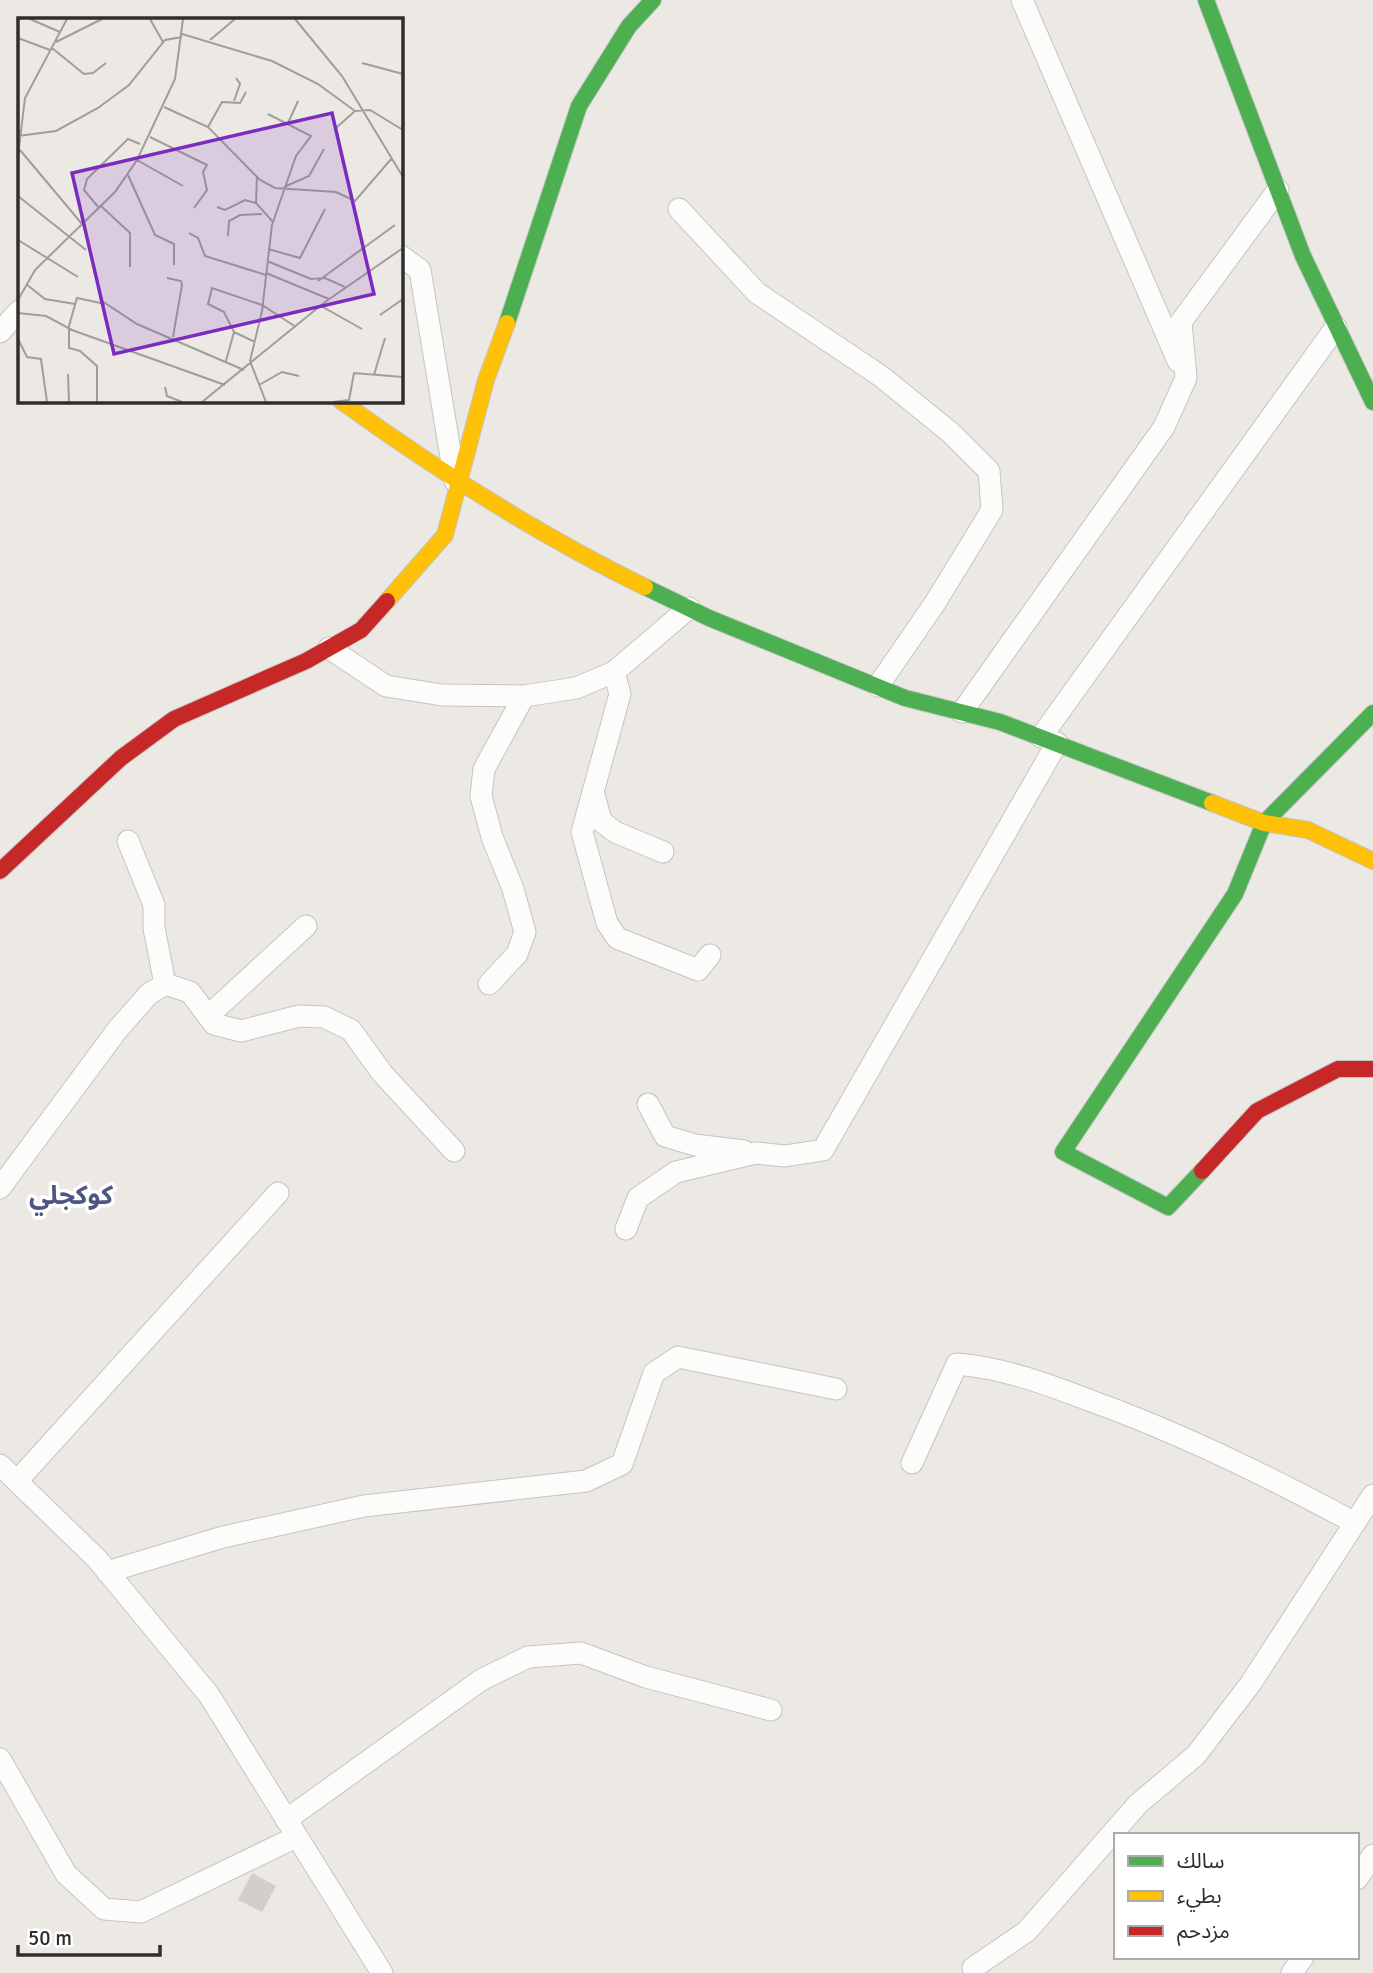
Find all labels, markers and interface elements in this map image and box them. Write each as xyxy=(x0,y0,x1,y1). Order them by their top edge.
inset map xyxy=(18,18,402,402)
district label: كوكجلي xyxy=(29,1180,114,1216)
legend xyxy=(1114,1833,1359,1959)
text: سالك xyxy=(1177,1848,1224,1874)
text: بطيء xyxy=(1177,1883,1222,1912)
scale bar xyxy=(18,1913,159,1957)
text: مزدحم xyxy=(1177,1918,1230,1946)
text: 50 m xyxy=(28,1925,72,1951)

